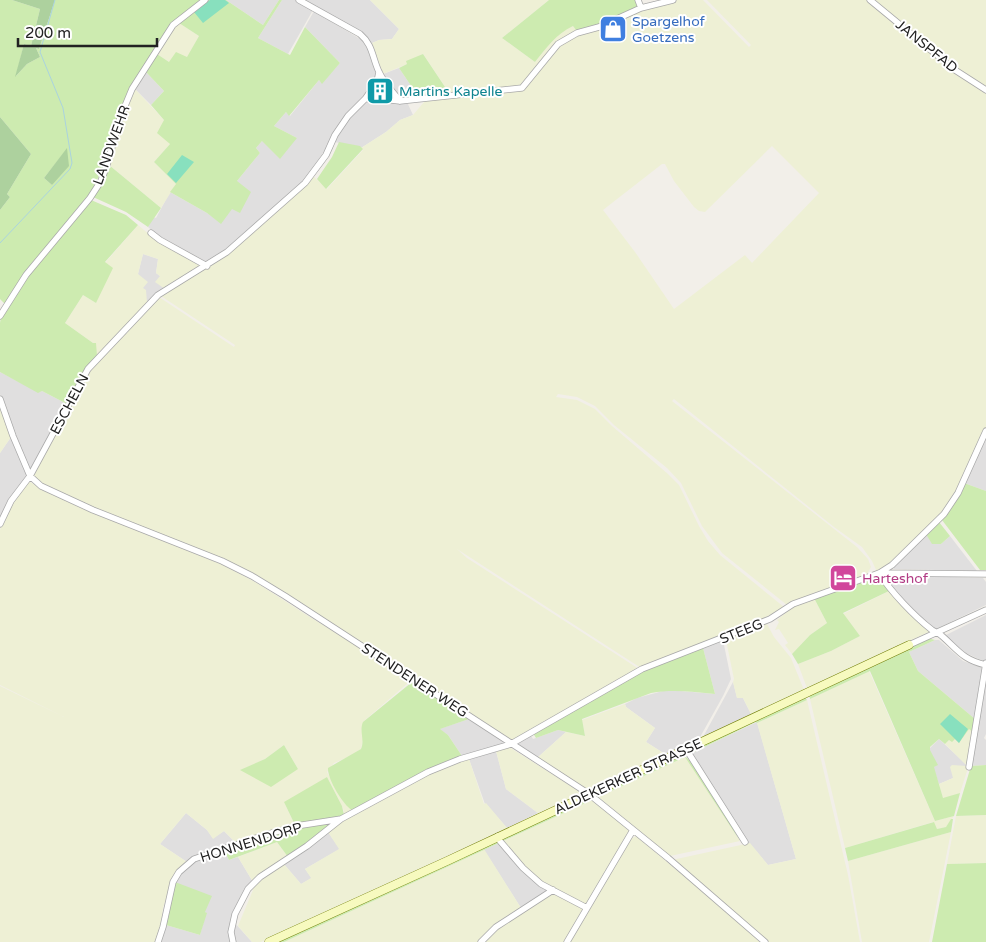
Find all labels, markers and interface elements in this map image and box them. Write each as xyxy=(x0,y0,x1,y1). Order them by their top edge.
place label: Spargelhof Goetzens xyxy=(632,13,706,46)
shop icon: Spargelhof Goetzens xyxy=(598,14,628,44)
scale bar xyxy=(18,15,156,47)
street label: JANSPFAD xyxy=(892,16,961,77)
text: 200 m xyxy=(25,24,71,42)
building icon: Martins Kapelle xyxy=(365,76,395,106)
place label: Martins Kapelle xyxy=(399,83,502,100)
street label: LANDWEHR xyxy=(89,103,134,187)
street label: ESCHELN xyxy=(46,371,92,437)
hotel icon: Harteshof xyxy=(828,563,858,593)
place label: Harteshof xyxy=(862,570,929,587)
street label: STEEG xyxy=(717,615,765,648)
street label: STENDENER WEG xyxy=(358,640,471,721)
street label: ALDEKERKER STRASSE xyxy=(551,735,705,818)
street label: HONNENDORP xyxy=(198,819,304,866)

